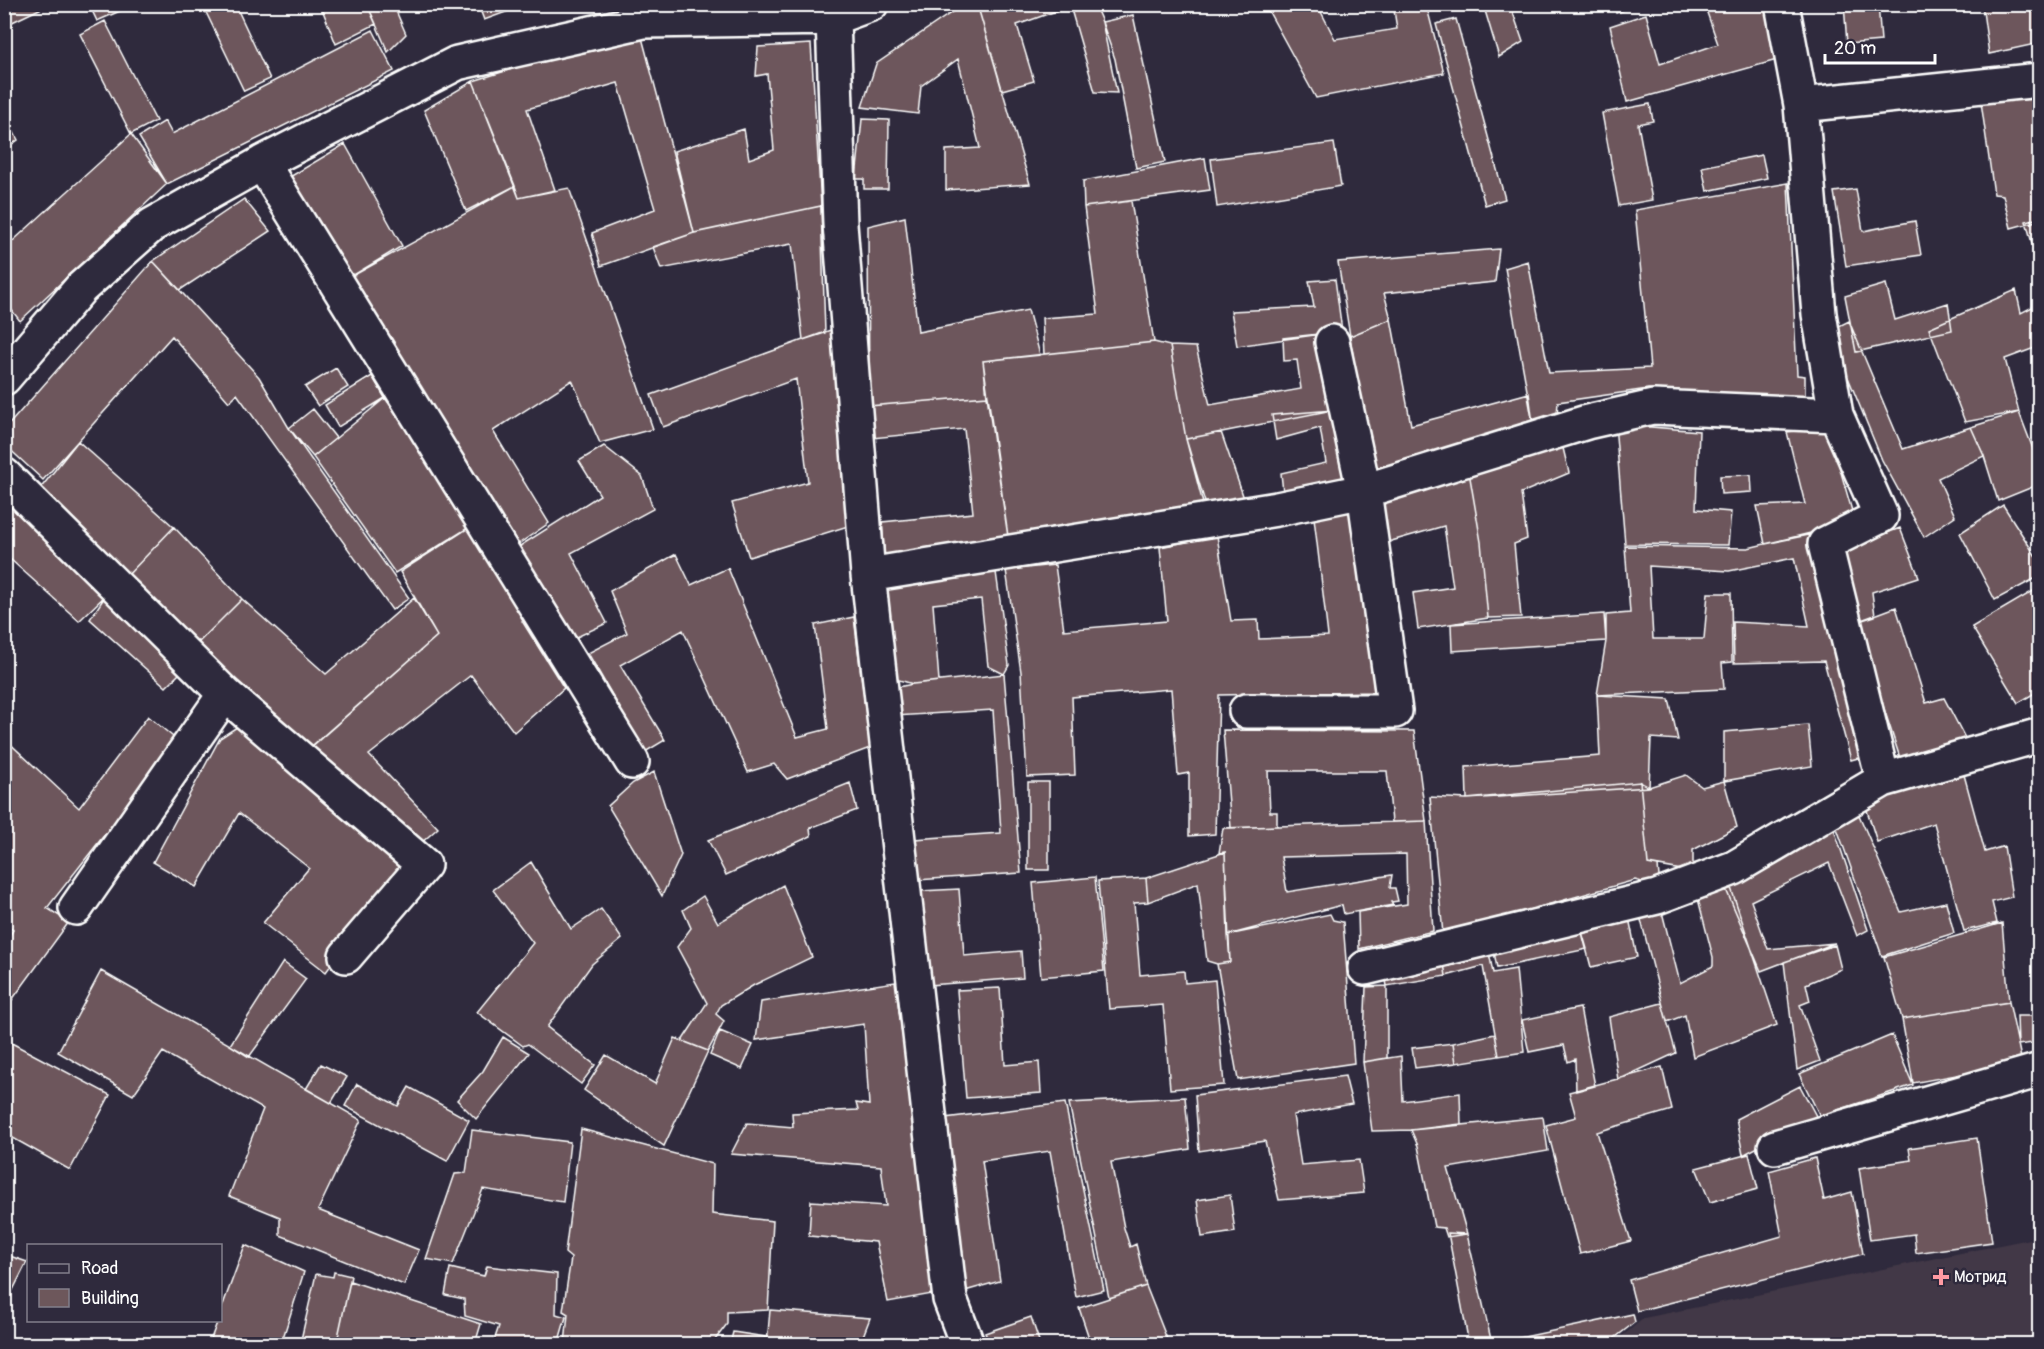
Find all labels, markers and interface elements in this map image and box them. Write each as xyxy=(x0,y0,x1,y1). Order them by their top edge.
scale bar xyxy=(1825,27,1934,65)
text: 20 m xyxy=(1834,37,1876,60)
legend xyxy=(27,1244,222,1322)
text: Road xyxy=(81,1257,118,1280)
place label: Мотрид xyxy=(1954,1267,2007,1287)
marker: Мотрид xyxy=(1932,1268,1950,1286)
text: Building xyxy=(81,1287,139,1310)

